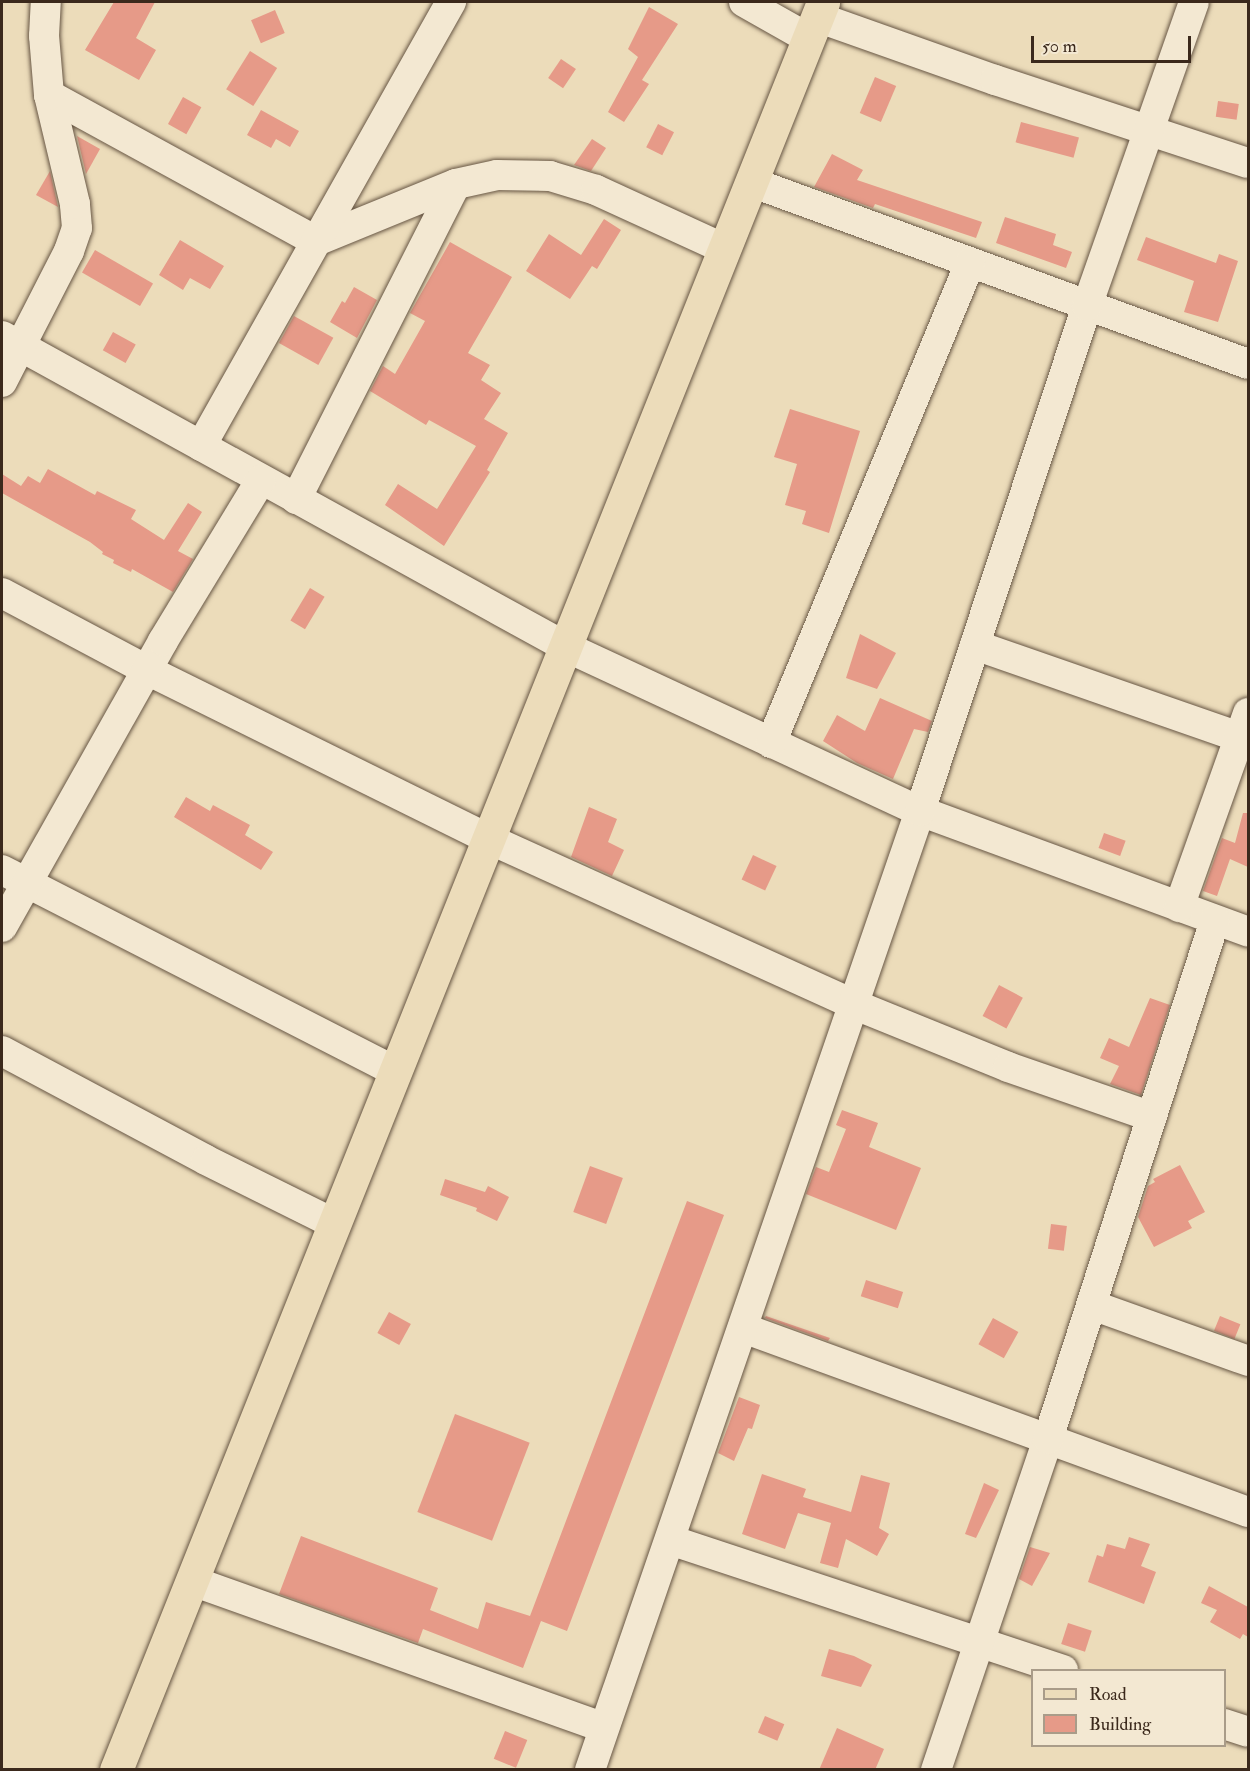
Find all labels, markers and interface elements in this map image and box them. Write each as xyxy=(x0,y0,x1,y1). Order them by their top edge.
scale bar xyxy=(1034,24,1194,62)
text: 50 m xyxy=(1042,35,1077,58)
legend xyxy=(1031,1669,1226,1747)
text: Road xyxy=(1089,1683,1127,1706)
text: Building xyxy=(1089,1713,1151,1736)

